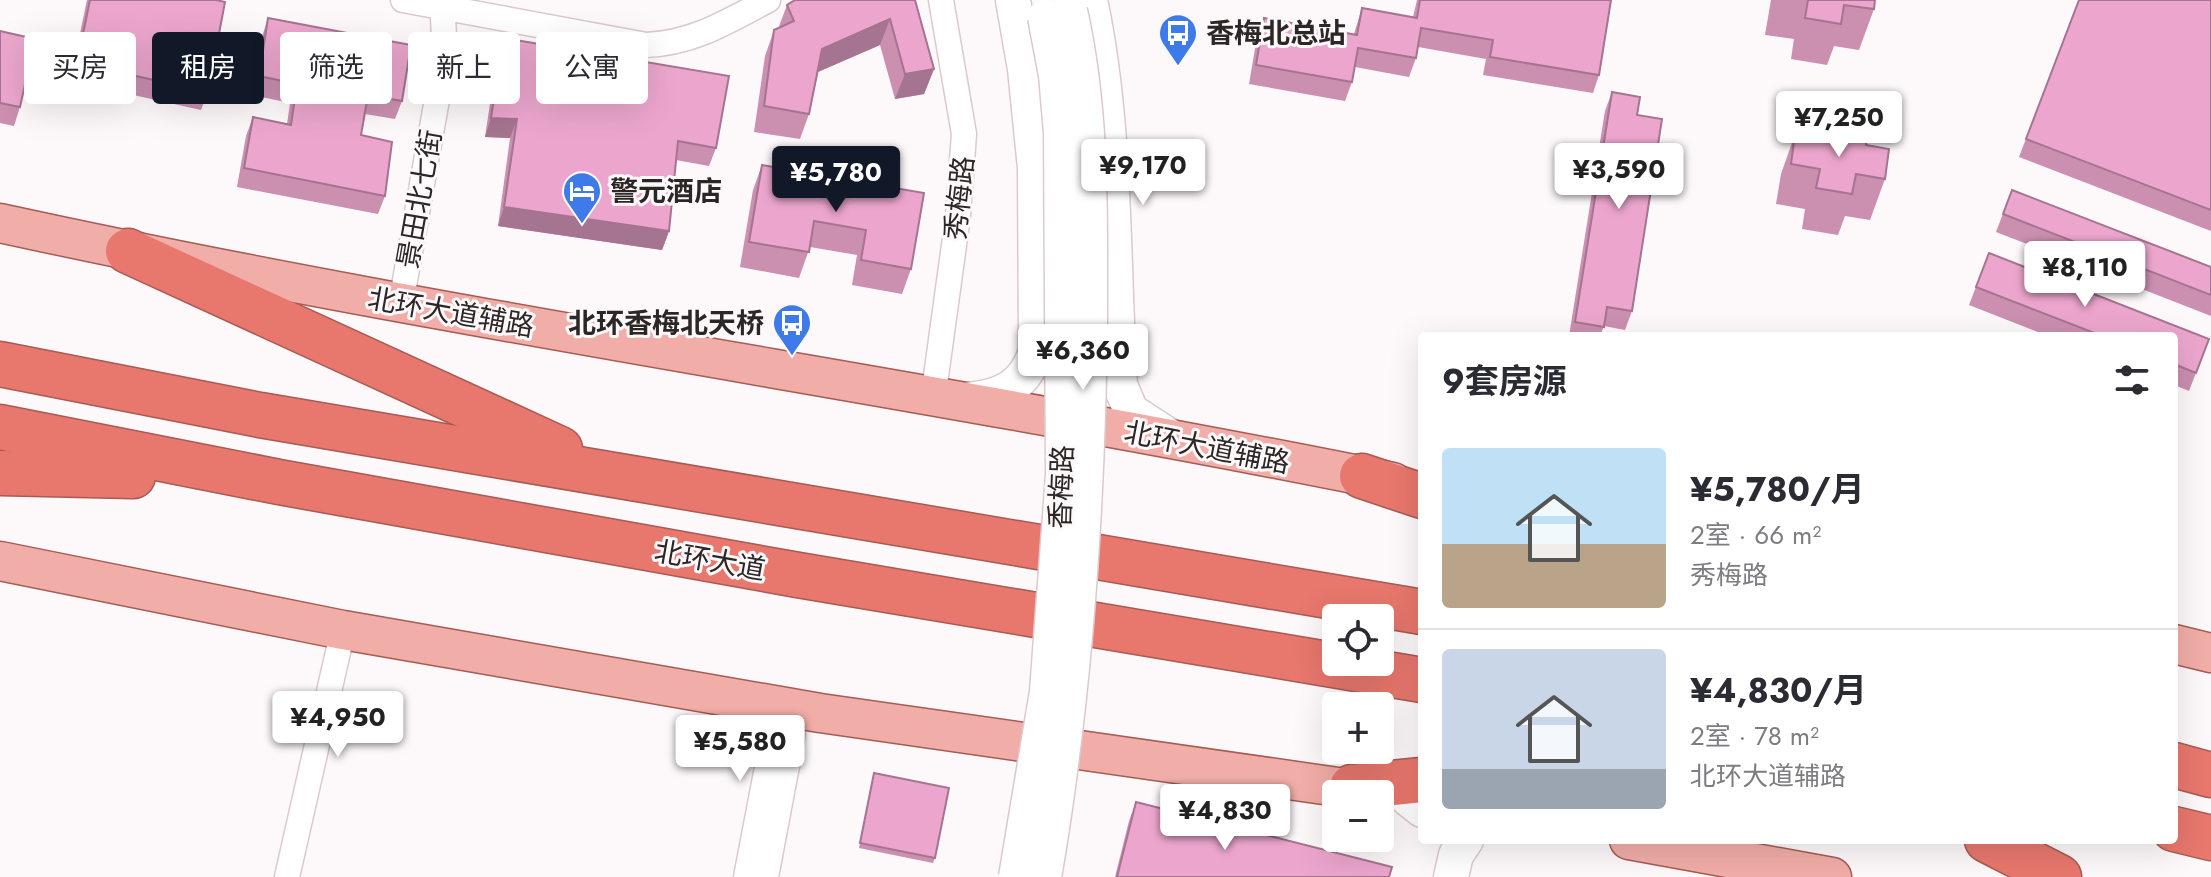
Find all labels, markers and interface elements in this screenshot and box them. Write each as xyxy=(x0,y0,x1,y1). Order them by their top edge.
bus stop icon: 香梅北总站 xyxy=(1157,12,1199,67)
place label: 香梅北总站 xyxy=(1206,13,1346,54)
chip: 买房 xyxy=(24,32,136,104)
chip: 租房 xyxy=(152,32,264,104)
chip: 筛选 xyxy=(280,32,392,104)
chip: 新上 xyxy=(408,32,520,104)
chip: 公寓 xyxy=(536,32,648,104)
pin: ¥7,250 xyxy=(1774,91,1904,159)
text: ¥7,250 xyxy=(1794,98,1884,136)
street label: 景田北七街 xyxy=(387,127,452,272)
pin: ¥9,170 xyxy=(1078,139,1208,207)
pin: ¥3,590 xyxy=(1554,143,1684,211)
pin: ¥5,780 xyxy=(771,146,901,214)
text: ¥9,170 xyxy=(1099,146,1187,184)
text: ¥3,590 xyxy=(1573,150,1665,188)
text: ¥5,780 xyxy=(790,153,882,191)
street label: 秀梅路 xyxy=(935,154,984,242)
hotel icon: 警元酒店 xyxy=(561,170,603,225)
place label: 警元酒店 xyxy=(610,171,722,212)
pin: ¥8,110 xyxy=(2020,241,2150,309)
text: ¥8,110 xyxy=(2042,248,2128,286)
street label: 北环大道辅路 xyxy=(365,278,537,347)
bus stop icon: 北环香梅北天桥 xyxy=(771,302,813,357)
place label: 北环香梅北天桥 xyxy=(568,303,764,344)
pin: ¥6,360 xyxy=(1018,324,1148,392)
text: ¥6,360 xyxy=(1036,331,1130,369)
text: 9套房源 xyxy=(1442,357,1567,406)
icon: filters xyxy=(2110,358,2154,402)
street label: 北环大道辅路 xyxy=(1121,411,1293,484)
street label: 香梅路 xyxy=(1040,444,1083,530)
text: ¥5,780/月 xyxy=(1690,465,1865,514)
icon: home xyxy=(1506,480,1602,576)
text: 2室 · 66 m² xyxy=(1690,516,1821,554)
street label: 北环大道 xyxy=(651,531,769,590)
text: 秀梅路 xyxy=(1690,556,1768,594)
map controls xyxy=(1322,604,1394,852)
button: locate xyxy=(1322,604,1394,676)
text: ¥4,830/月 xyxy=(1690,666,1867,715)
icon: home xyxy=(1506,681,1602,777)
pin: ¥4,950 xyxy=(273,691,403,759)
button: + xyxy=(1322,692,1394,764)
text: ¥4,950 xyxy=(290,698,386,736)
pin: ¥5,580 xyxy=(675,715,805,783)
text: 2室 · 78 m² xyxy=(1690,717,1819,755)
text: ¥5,580 xyxy=(694,722,786,760)
text: 北环大道辅路 xyxy=(1690,757,1846,795)
button: − xyxy=(1322,780,1394,852)
pin: ¥4,830 xyxy=(1160,784,1290,852)
text: ¥4,830 xyxy=(1178,791,1272,829)

